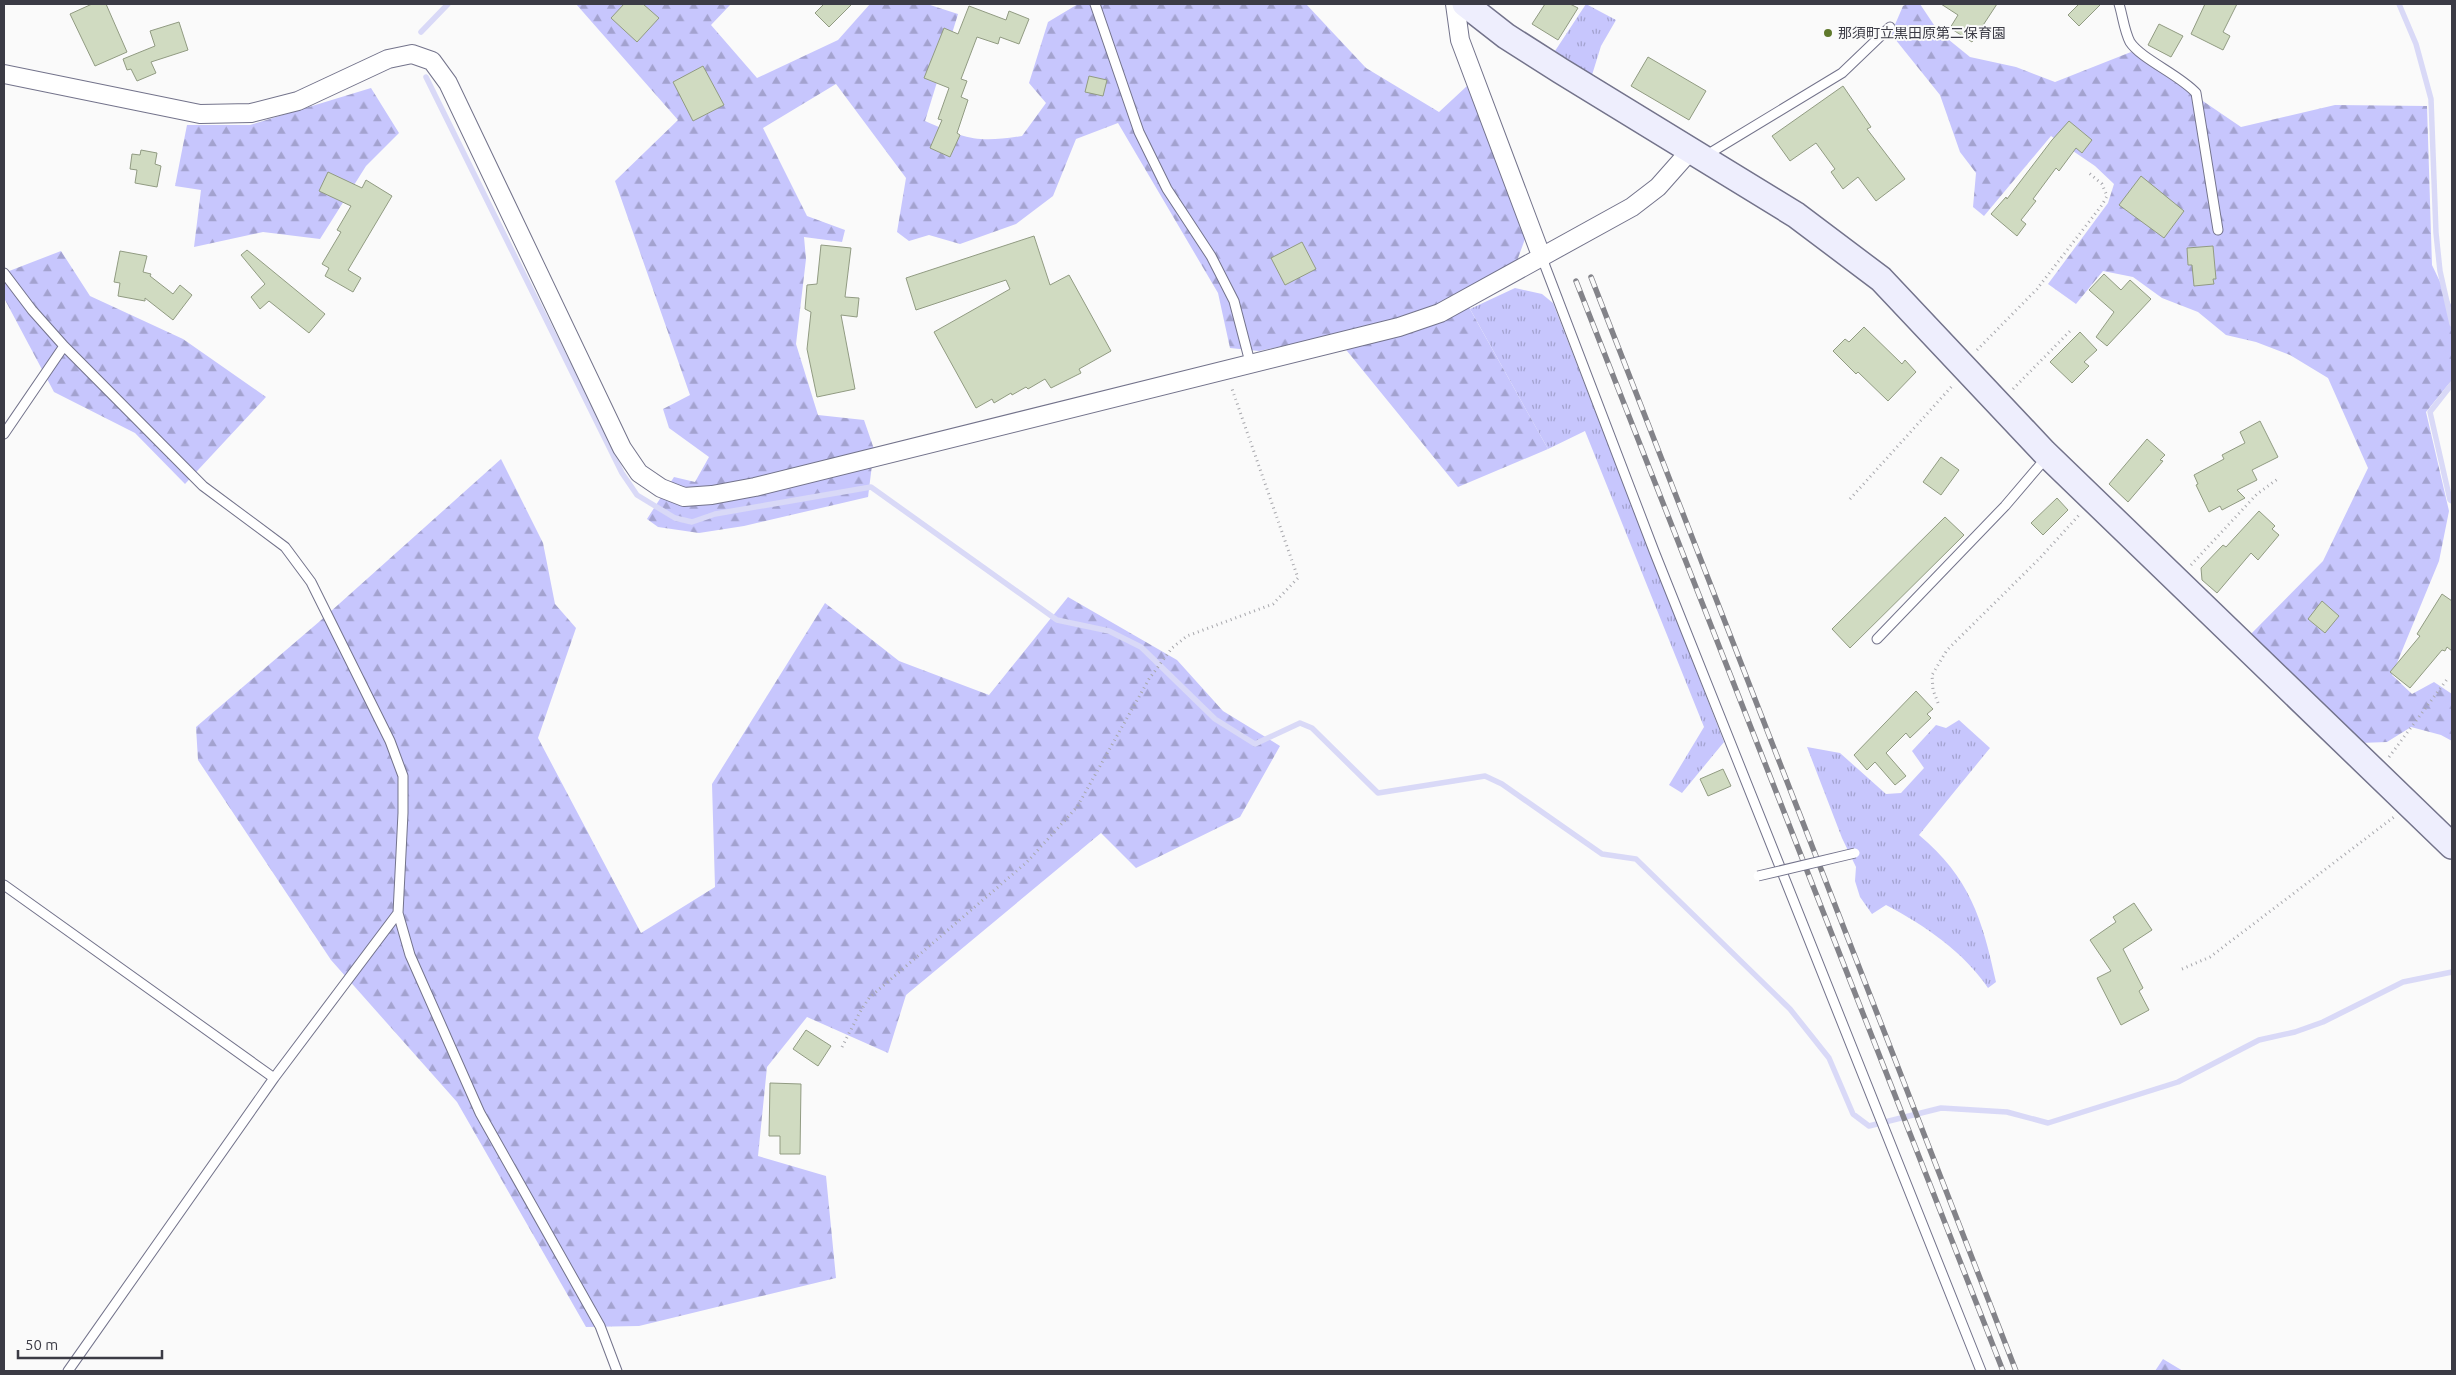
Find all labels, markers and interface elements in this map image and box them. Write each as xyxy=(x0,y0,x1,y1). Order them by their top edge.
place label: 那須町立黒田原第二保育園 xyxy=(1838,25,2006,41)
marker: 那須町立黒田原第二保育園 xyxy=(1822,27,1834,39)
scale bar xyxy=(18,1328,161,1360)
text: 50 m xyxy=(25,1336,58,1353)

